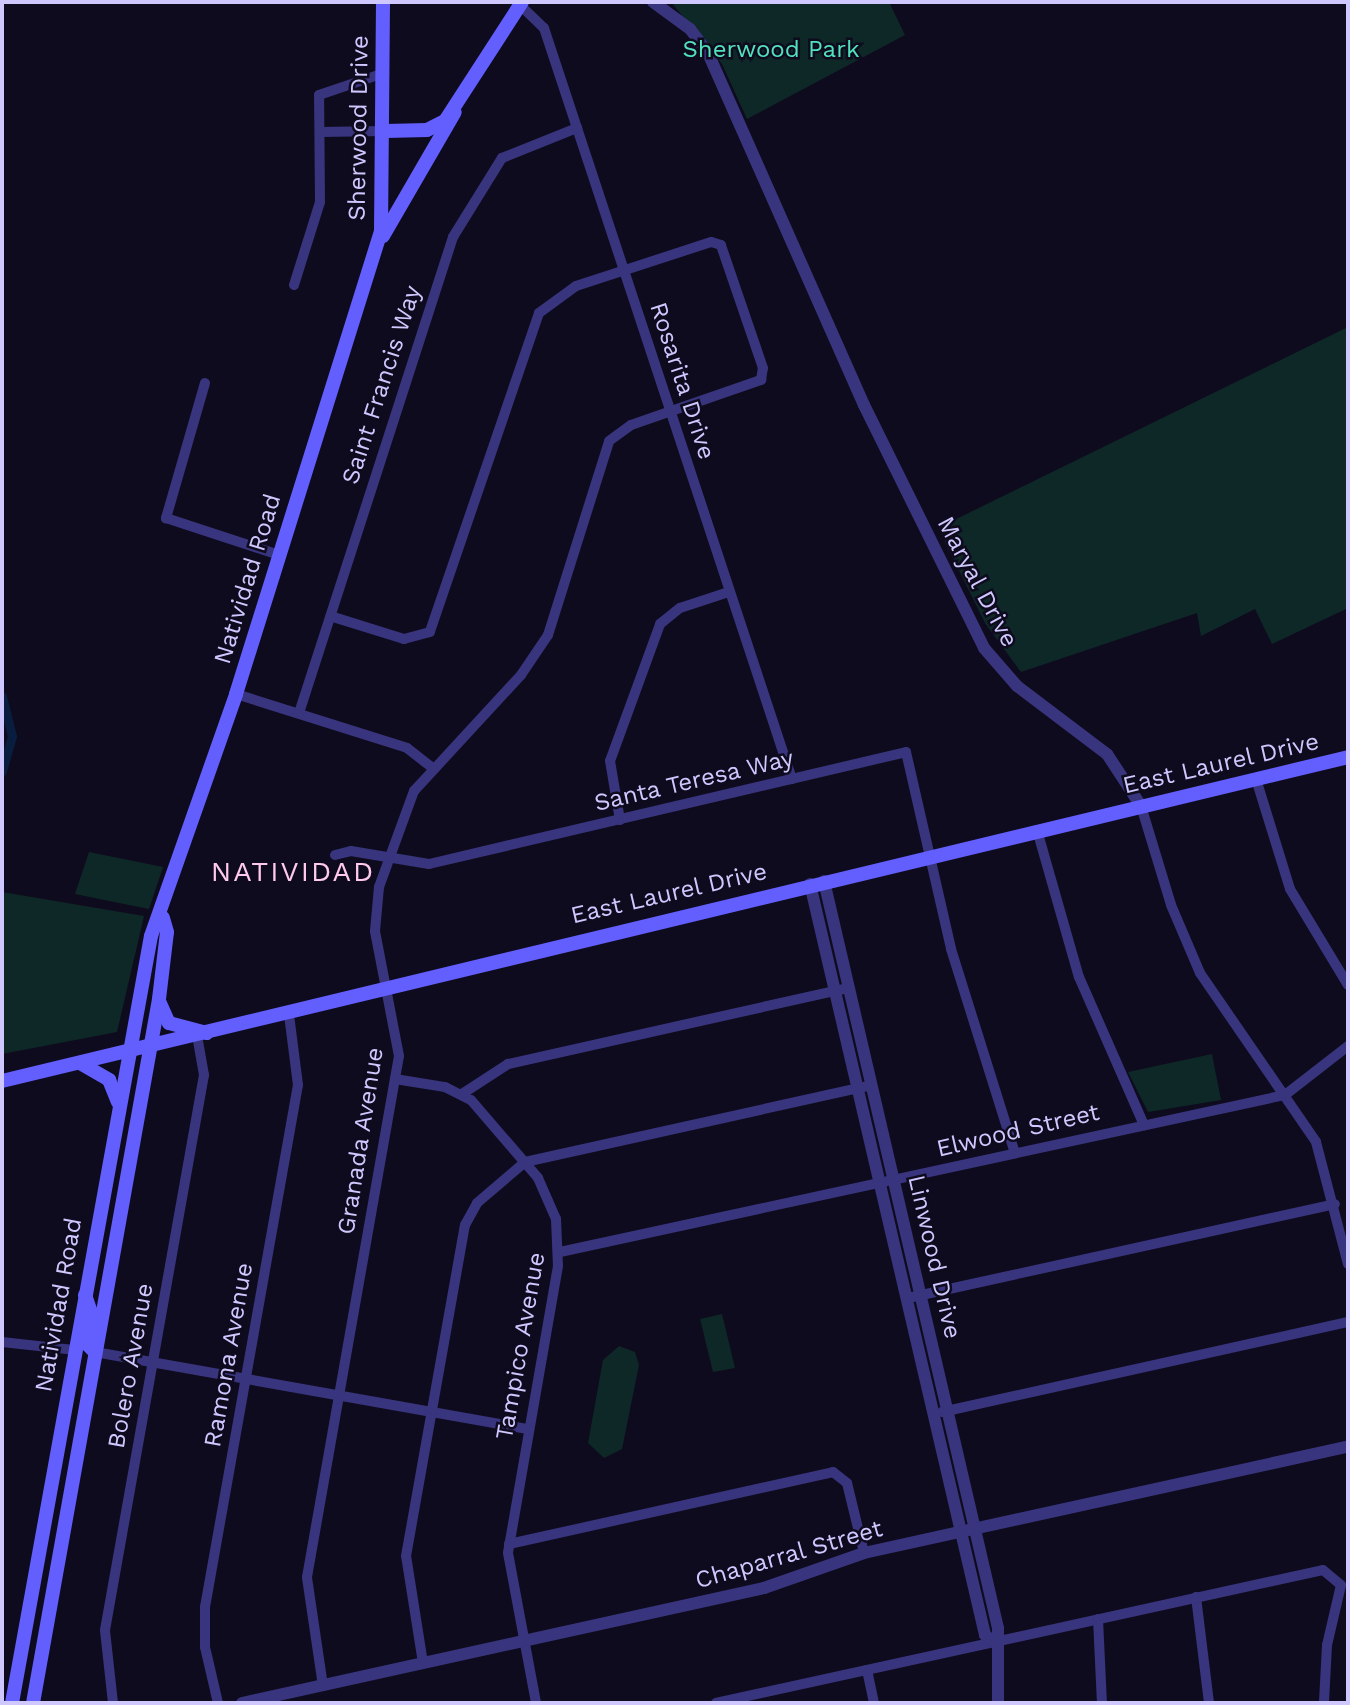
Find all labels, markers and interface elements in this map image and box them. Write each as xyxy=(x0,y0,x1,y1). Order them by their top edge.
street label: Sherwood Drive xyxy=(343,35,375,221)
park label: Sherwood Park xyxy=(682,36,860,64)
street label: Saint Francis Way xyxy=(336,282,428,488)
street label: Rosarita Drive xyxy=(643,299,721,463)
street label: Natividad Road xyxy=(208,490,288,668)
street label: Maryal Drive xyxy=(930,511,1024,653)
street label: East Laurel Drive xyxy=(1120,727,1322,801)
street label: Santa Teresa Way xyxy=(590,744,798,818)
district label: NATIVIDAD xyxy=(212,855,374,889)
street label: East Laurel Drive xyxy=(568,857,770,931)
street label: Granada Avenue xyxy=(332,1045,390,1237)
street label: Elwood Street xyxy=(934,1098,1102,1164)
street label: Linwood Drive xyxy=(901,1172,967,1342)
street label: Natividad Road xyxy=(30,1216,88,1394)
street label: Tampico Avenue xyxy=(490,1250,552,1442)
street label: Ramona Avenue xyxy=(198,1260,260,1450)
street label: Bolero Avenue xyxy=(102,1281,160,1451)
street label: Chaparral Street xyxy=(692,1514,886,1596)

